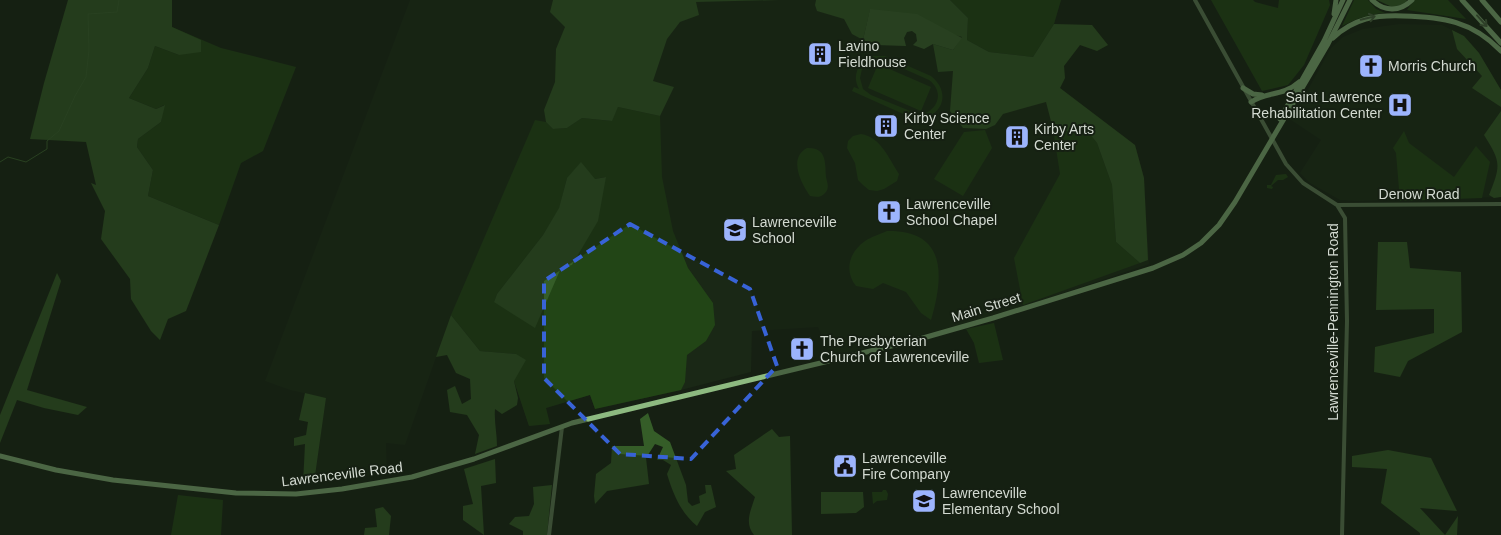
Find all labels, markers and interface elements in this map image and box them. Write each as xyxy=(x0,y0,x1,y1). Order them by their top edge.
one-way arrow xyxy=(1359,13,1375,22)
one-way arrow xyxy=(1476,15,1488,28)
place label: Lavino Fieldhouse xyxy=(838,38,907,70)
building icon: Lavino Fieldhouse xyxy=(807,41,833,67)
church icon: Morris Church xyxy=(1358,53,1384,79)
place label: Morris Church xyxy=(1388,58,1476,74)
place label: Saint Lawrence Rehabilitation Center xyxy=(1251,89,1382,121)
hospital icon: Saint Lawrence Rehabilitation Center xyxy=(1387,92,1413,118)
place label: Kirby Science Center xyxy=(904,110,990,142)
building icon: Kirby Science Center xyxy=(873,113,899,139)
place label: Kirby Arts Center xyxy=(1034,121,1094,153)
building icon: Kirby Arts Center xyxy=(1004,124,1030,150)
street label: Denow Road xyxy=(1379,186,1459,202)
place label: Lawrenceville School Chapel xyxy=(906,196,997,228)
church icon: Lawrenceville School Chapel xyxy=(876,199,902,225)
place label: Lawrenceville School xyxy=(752,214,837,246)
school or university icon: Lawrenceville School xyxy=(722,217,748,243)
street label: Lawrenceville-Pennington Road xyxy=(1325,223,1341,421)
street label: Main Street xyxy=(949,289,1023,325)
place label: The Presbyterian Church of Lawrenceville xyxy=(820,333,970,365)
church icon: The Presbyterian Church of Lawrenceville xyxy=(789,336,815,362)
place label: Lawrenceville Fire Company xyxy=(862,450,950,482)
public building icon: Lawrenceville Fire Company xyxy=(832,453,858,479)
street label: Lawrenceville Road xyxy=(280,459,404,489)
place label: Lawrenceville Elementary School xyxy=(942,485,1060,517)
school or university icon: Lawrenceville Elementary School xyxy=(911,488,937,514)

